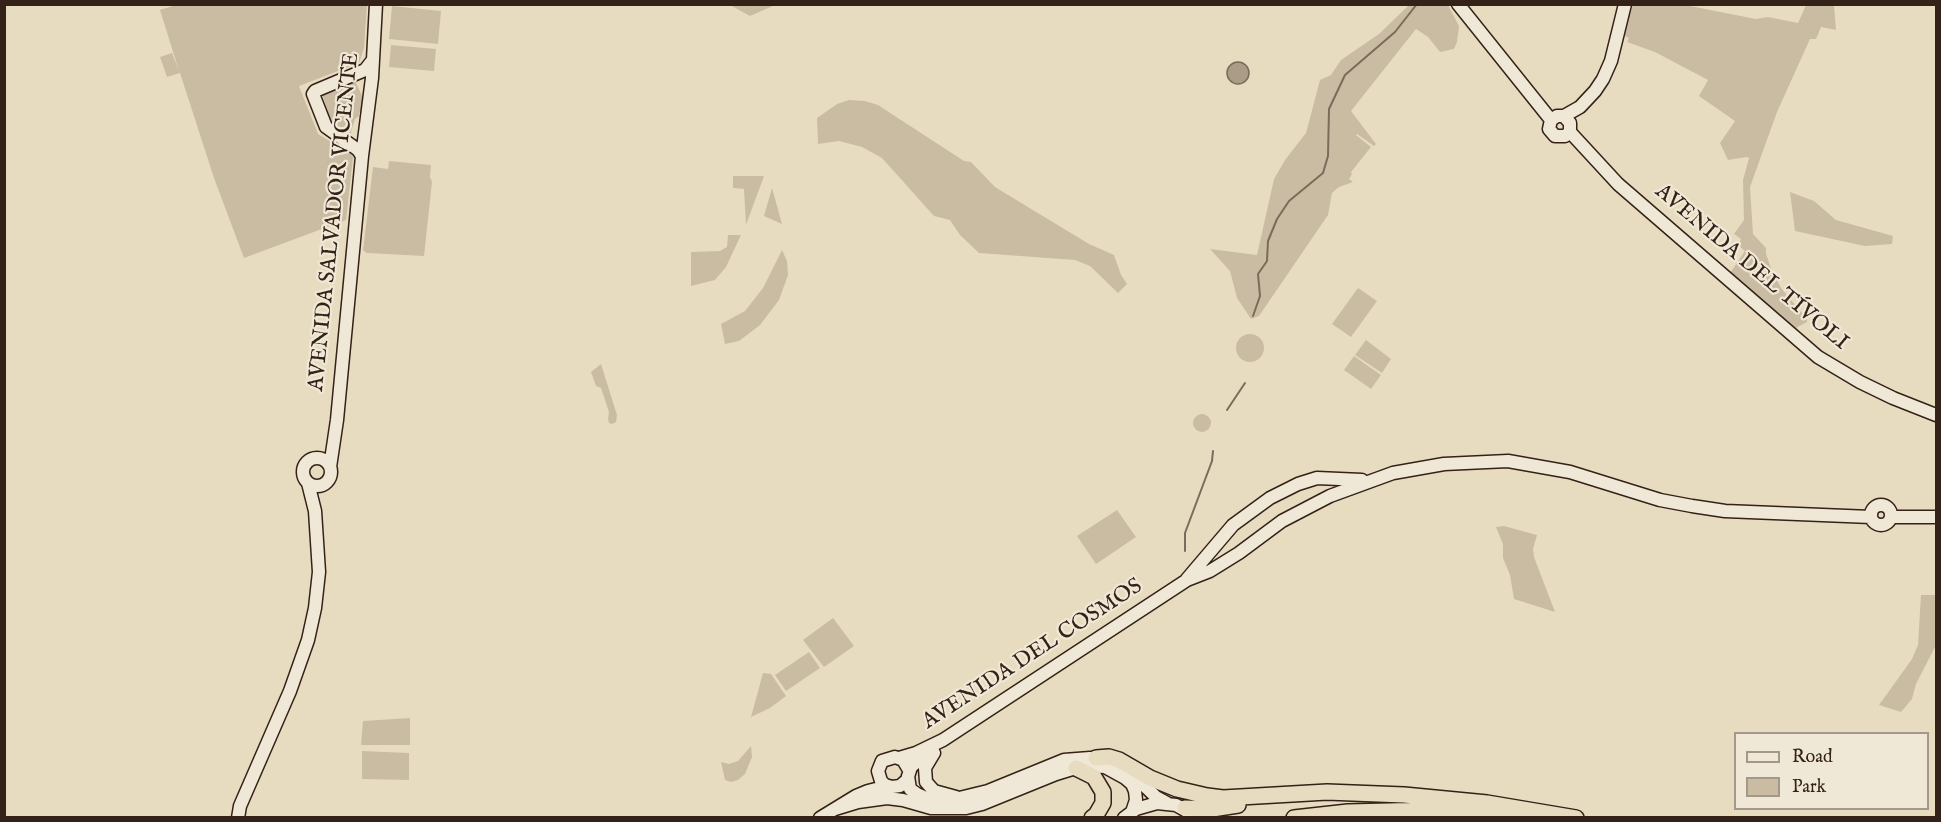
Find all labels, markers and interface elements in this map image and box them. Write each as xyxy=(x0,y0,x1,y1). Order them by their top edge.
street label: AVENIDA SALVADOR VICENTE xyxy=(304,51,366,393)
street label: AVENIDA DEL TÍVOLI xyxy=(1649,179,1853,357)
street label: AVENIDA DEL COSMOS xyxy=(918,574,1148,736)
legend xyxy=(1734,732,1929,810)
text: Road xyxy=(1792,746,1833,769)
text: Park xyxy=(1792,776,1826,799)

